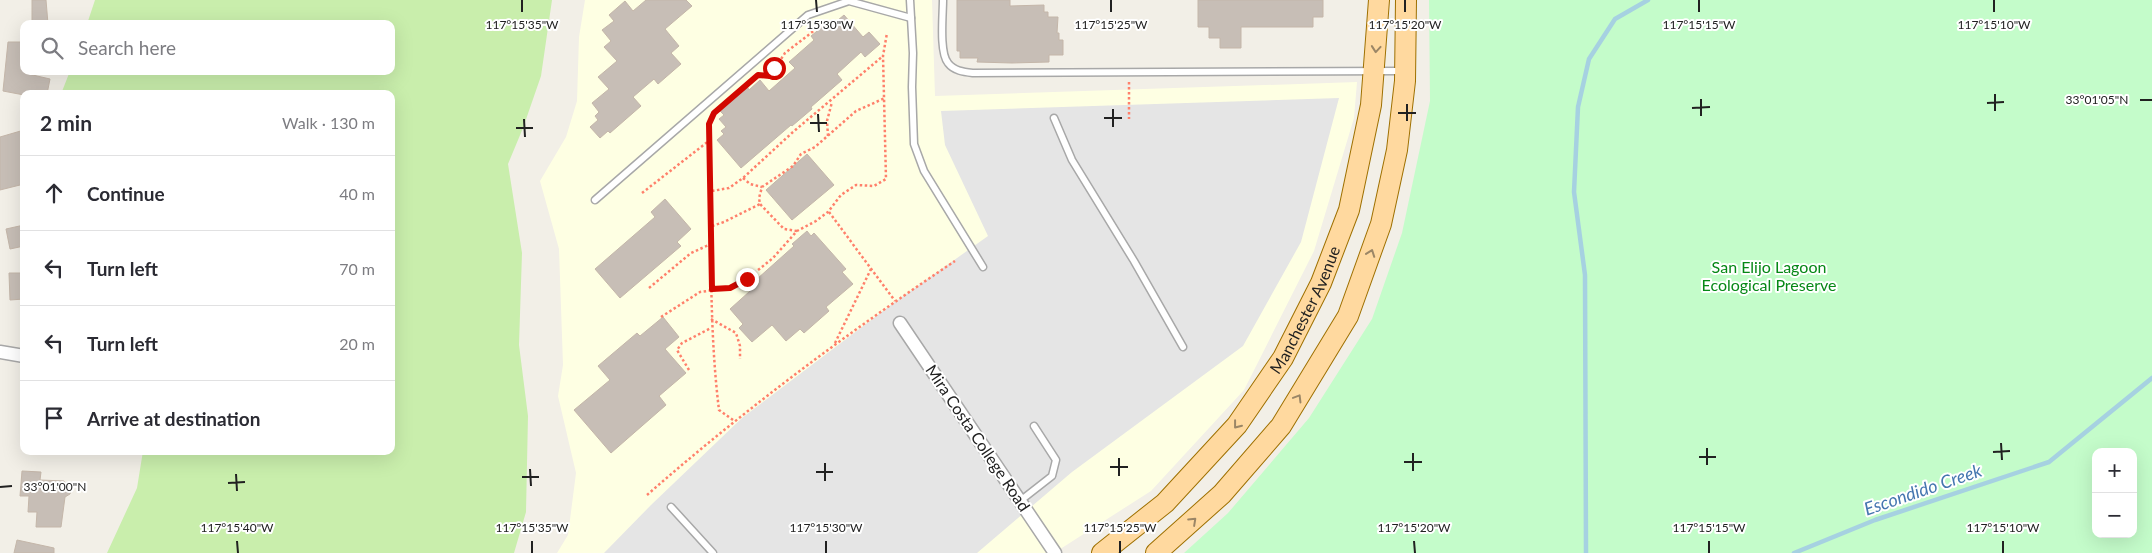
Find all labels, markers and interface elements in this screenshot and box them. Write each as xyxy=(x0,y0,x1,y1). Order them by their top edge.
text: 117°15'35"W xyxy=(485,17,559,32)
text: 117°15'30"W xyxy=(780,17,854,32)
text: 117°15'25"W xyxy=(1074,17,1148,32)
text: 117°15'20"W xyxy=(1368,17,1442,32)
text: 117°15'15"W xyxy=(1662,17,1736,32)
text: 117°15'10"W xyxy=(1957,17,2031,32)
search box xyxy=(20,20,395,75)
icon: search xyxy=(38,34,66,62)
text: Search here xyxy=(78,36,176,59)
one-way arrow xyxy=(1371,45,1382,53)
route start xyxy=(763,57,786,80)
text: 33°01'05"N xyxy=(2066,92,2128,107)
text: 2 min xyxy=(40,110,92,135)
text: Walk · 130 m xyxy=(282,113,375,132)
icon: ahead xyxy=(40,179,68,207)
text: Continue xyxy=(87,182,165,205)
text: 40 m xyxy=(339,184,375,203)
street label: Manchester Avenue xyxy=(1265,243,1343,377)
one-way arrow xyxy=(1365,250,1375,258)
icon: left xyxy=(40,254,68,282)
text: Turn left xyxy=(87,257,158,280)
park label: San Elijo Lagoon Ecological Preserve xyxy=(1702,257,1836,294)
text: 70 m xyxy=(339,259,375,278)
route end xyxy=(736,268,759,291)
icon: left xyxy=(40,329,68,357)
text: Turn left xyxy=(87,332,158,355)
text: 20 m xyxy=(339,334,375,353)
street label: Mira Costa College Road xyxy=(922,361,1035,515)
one-way arrow xyxy=(1292,395,1302,404)
icon: arrive xyxy=(40,404,68,432)
text: Arrive at destination xyxy=(87,407,260,430)
one-way arrow xyxy=(1234,419,1242,428)
map controls xyxy=(2092,448,2137,538)
button: + xyxy=(2092,448,2137,493)
water label: Escondido Creek xyxy=(1861,458,1985,519)
text: 33°01'00"N xyxy=(24,479,86,494)
button: − xyxy=(2092,493,2137,538)
one-way arrow xyxy=(1187,518,1196,527)
text: 117°15'40"W xyxy=(200,520,274,535)
text: 117°15'35"W xyxy=(495,520,569,535)
text: 117°15'30"W xyxy=(789,520,863,535)
text: 117°15'25"W xyxy=(1083,520,1157,535)
text: 117°15'20"W xyxy=(1377,520,1451,535)
text: 117°15'15"W xyxy=(1672,520,1746,535)
text: 117°15'10"W xyxy=(1966,520,2040,535)

